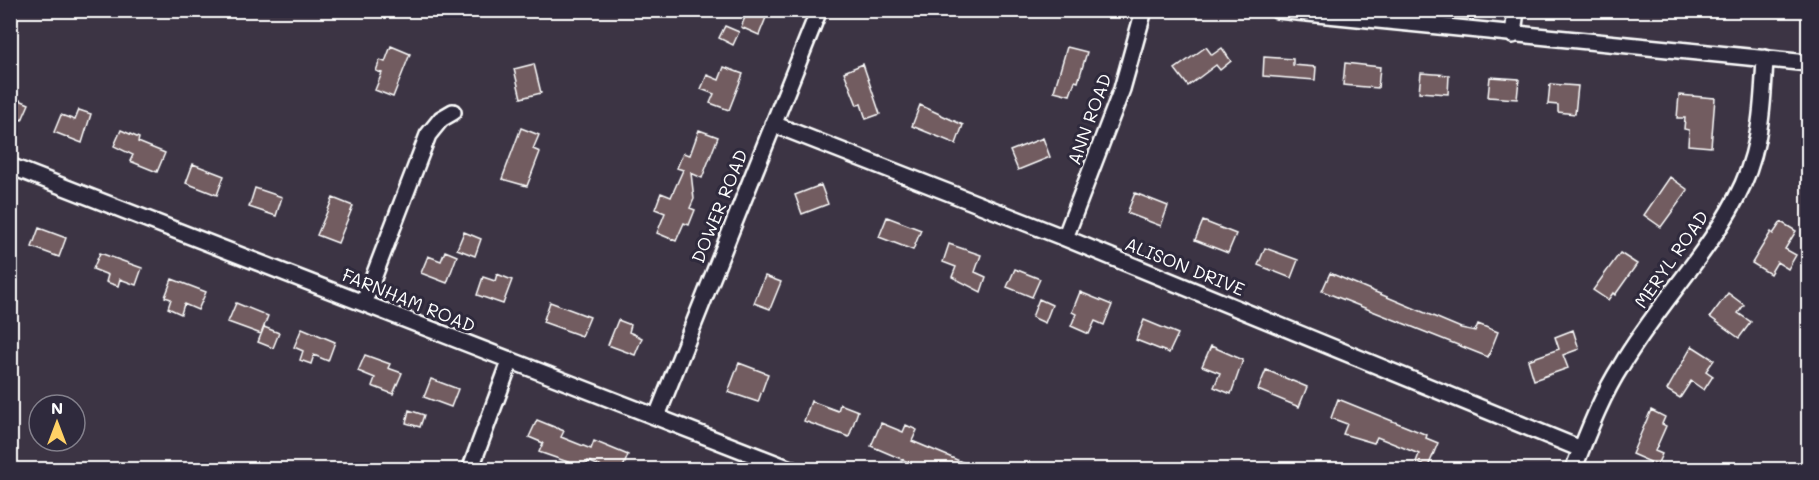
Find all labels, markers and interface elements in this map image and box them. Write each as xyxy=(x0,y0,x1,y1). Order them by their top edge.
street label: ANN ROAD xyxy=(1061,70,1117,168)
street label: DOWER ROAD xyxy=(685,146,753,266)
street label: MERYL ROAD xyxy=(1629,205,1713,313)
street label: ALISON DRIVE xyxy=(1122,231,1248,301)
street label: FARNHAM ROAD xyxy=(339,262,479,338)
north arrow xyxy=(27,393,87,453)
text: N xyxy=(51,397,63,418)

